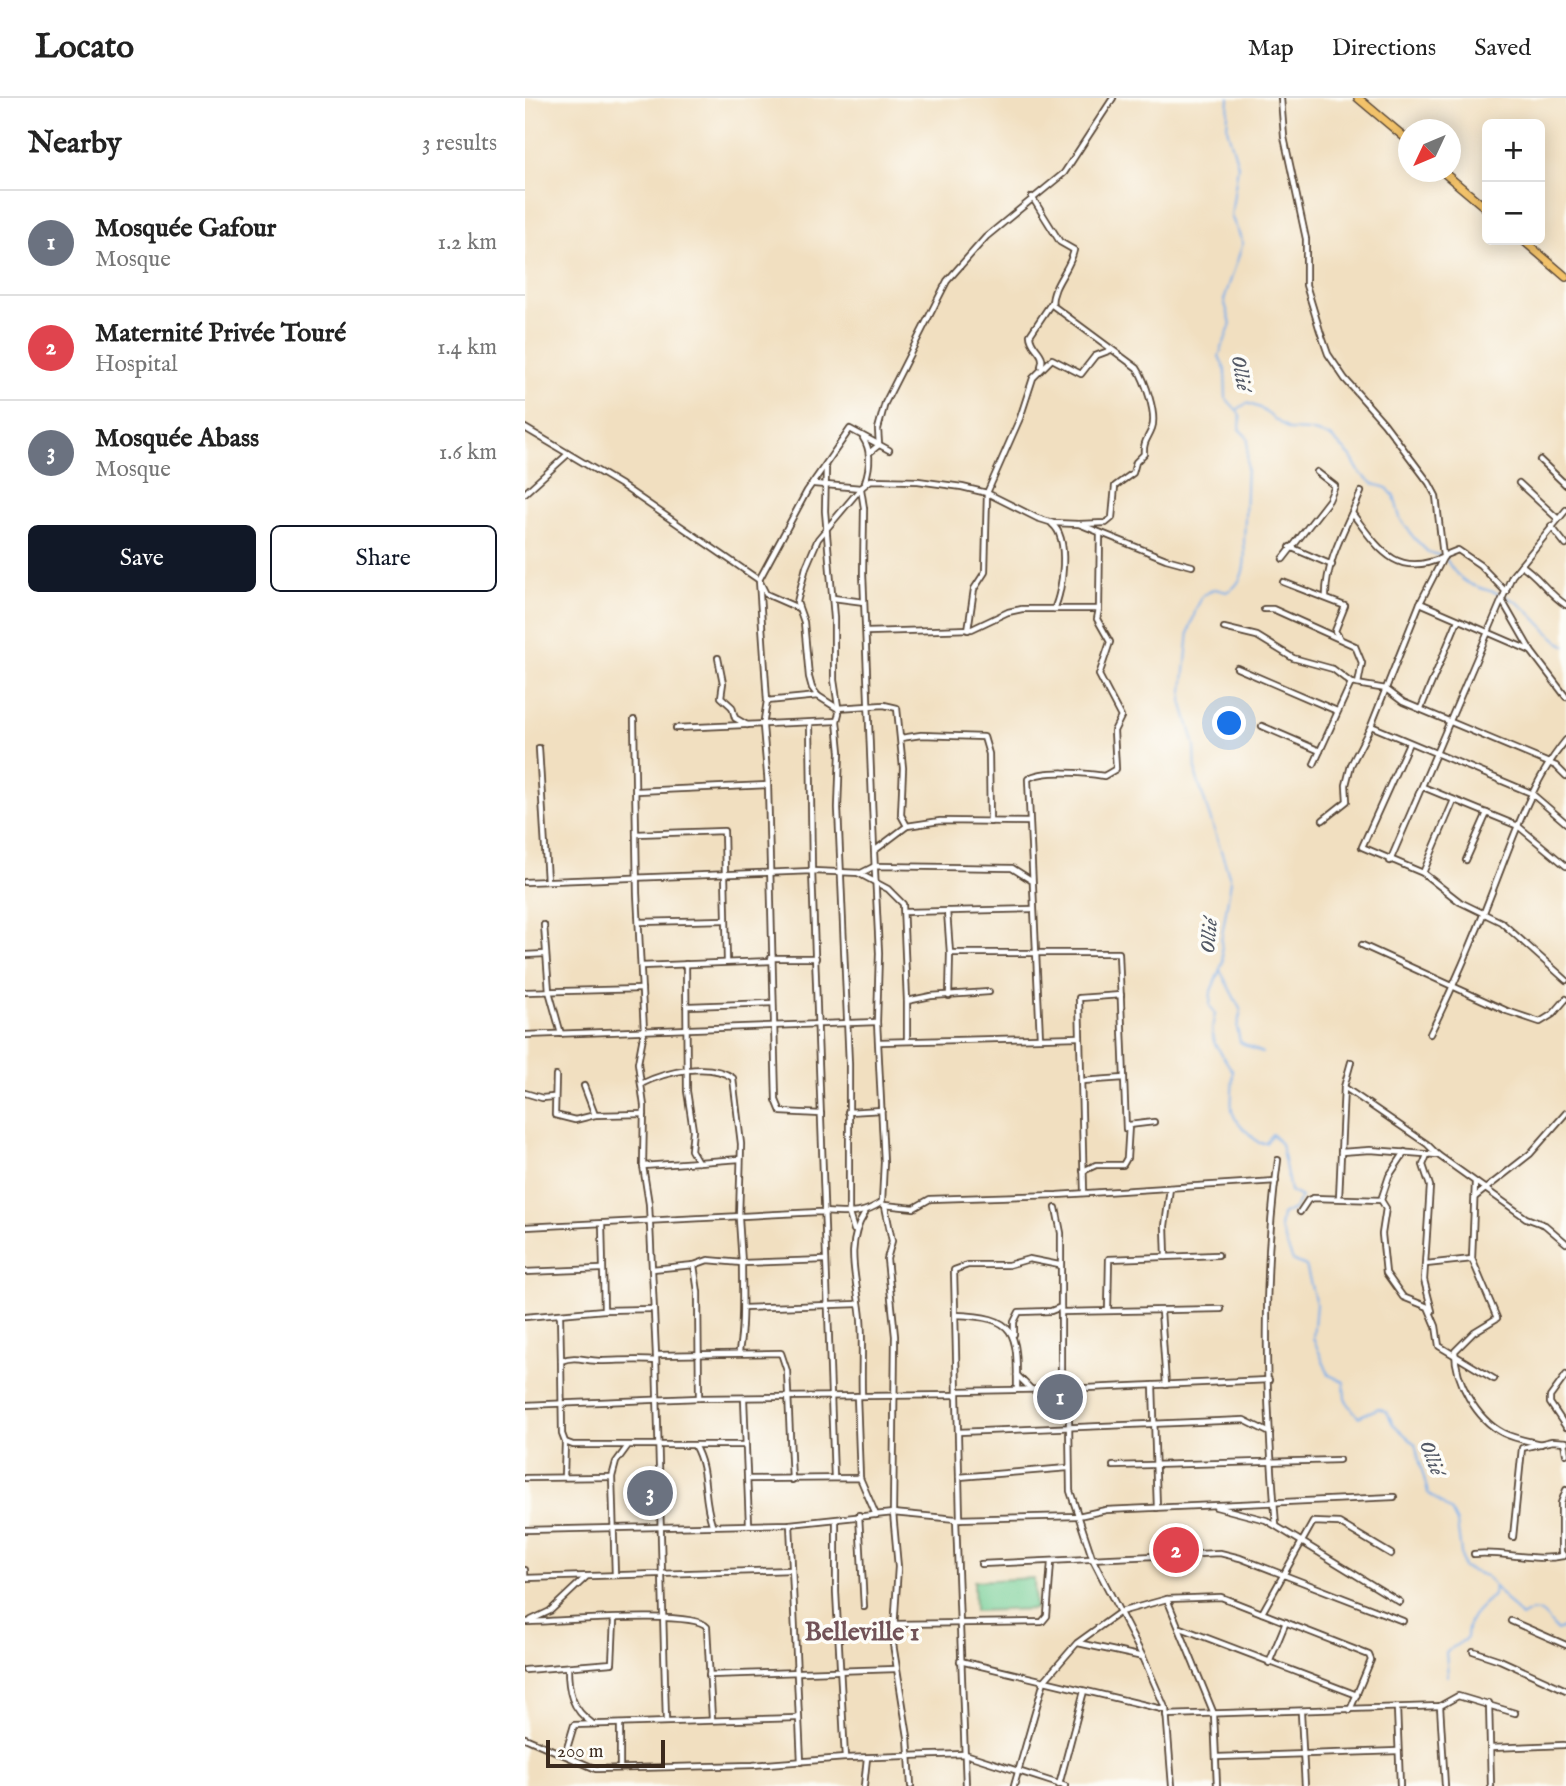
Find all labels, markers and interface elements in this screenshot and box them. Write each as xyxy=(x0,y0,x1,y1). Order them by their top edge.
text: Locato xyxy=(35,27,134,69)
text: Map xyxy=(1248,33,1294,64)
text: Directions xyxy=(1332,33,1436,64)
text: Saved xyxy=(1474,33,1531,64)
north arrow xyxy=(1398,119,1461,182)
map controls xyxy=(1482,119,1545,245)
button: + xyxy=(1482,119,1545,182)
text: Nearby xyxy=(28,125,121,163)
text: 3 results xyxy=(422,129,497,158)
button: − xyxy=(1482,182,1545,245)
text: Mosquée Gafour xyxy=(95,212,276,245)
text: 1 xyxy=(47,228,55,257)
text: 1.2 km xyxy=(438,228,497,257)
text: Mosque xyxy=(95,245,171,274)
text: Maternité Privée Touré xyxy=(95,317,346,350)
text: 2 xyxy=(46,333,56,362)
text: 1.4 km xyxy=(437,333,497,362)
text: Hospital xyxy=(95,350,177,379)
water label: Ollié xyxy=(1224,353,1257,396)
text: Mosquée Abass xyxy=(95,422,259,455)
text: 3 xyxy=(47,438,55,467)
text: 1.6 km xyxy=(439,438,497,467)
text: Mosque xyxy=(95,455,171,484)
button: Save xyxy=(28,525,256,592)
button: Share xyxy=(270,525,497,592)
your location xyxy=(1212,706,1246,740)
water label: Ollié xyxy=(1195,914,1225,955)
pin: 1 xyxy=(1037,1371,1083,1423)
water label: Ollié xyxy=(1412,1437,1451,1482)
pin: 3 xyxy=(627,1467,673,1519)
pin: 2 xyxy=(1153,1524,1199,1576)
district label: Belleville 1 xyxy=(804,1616,920,1649)
scale bar xyxy=(546,1737,665,1769)
text: 200 m xyxy=(557,1740,603,1764)

